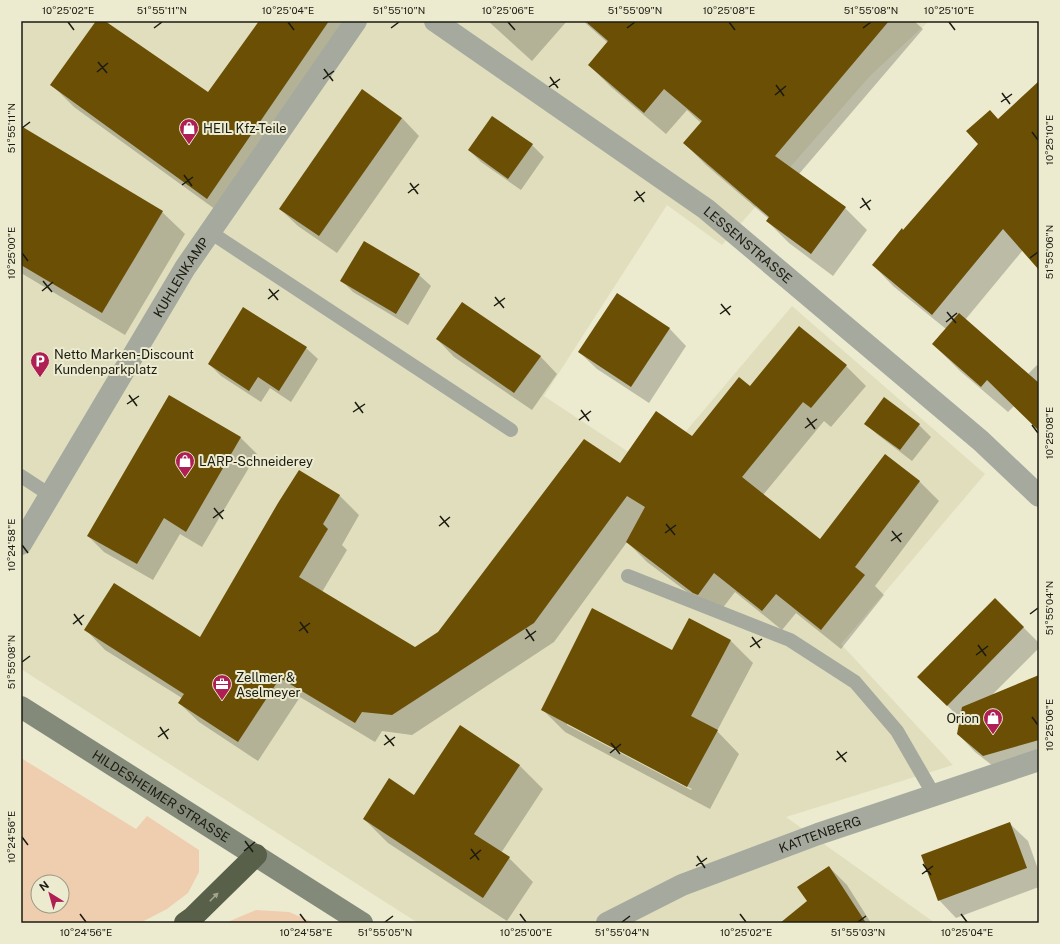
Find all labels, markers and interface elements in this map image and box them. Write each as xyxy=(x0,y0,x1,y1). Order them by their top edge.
text: 10°25'02"E xyxy=(42,4,94,16)
text: 51°55'11"N xyxy=(137,4,187,16)
text: 10°25'04"E xyxy=(262,4,314,16)
text: 51°55'10"N xyxy=(373,4,425,16)
text: 10°25'06"E xyxy=(482,4,534,16)
text: 51°55'09"N xyxy=(608,4,662,16)
text: 10°25'08"E xyxy=(703,4,755,16)
text: 51°55'08"N xyxy=(844,4,898,16)
text: 10°25'10"E xyxy=(924,4,974,16)
text: 51°55'11"N xyxy=(5,103,17,153)
text: 10°25'10"E xyxy=(1043,115,1055,165)
shop icon: HEIL Kfz-Teile xyxy=(178,117,200,145)
place label: HEIL Kfz-Teile xyxy=(203,121,287,136)
street label: LESSENSTRASSE xyxy=(701,203,795,286)
text: 51°55'06"N xyxy=(1043,225,1055,279)
text: 10°25'00"E xyxy=(5,227,17,279)
street label: KUHLENKAMP xyxy=(150,234,211,320)
place label: Netto Marken-Discount Kundenparkplatz xyxy=(54,347,194,377)
parking icon: Netto Marken-Discount Kundenparkplatz xyxy=(29,350,51,378)
text: 10°25'08"E xyxy=(1043,407,1055,459)
shop icon: LARP-Schneiderey xyxy=(174,450,196,478)
place label: LARP-Schneiderey xyxy=(199,454,313,469)
text: 10°24'58"E xyxy=(5,519,17,571)
text: 51°55'04"N xyxy=(1043,581,1055,635)
text: 51°55'08"N xyxy=(5,635,17,689)
place label: Zellmer & Aselmeyer xyxy=(236,670,301,700)
office icon: Zellmer & Aselmeyer xyxy=(211,673,233,701)
text: 10°25'06"E xyxy=(1043,699,1055,751)
shop icon: Orion xyxy=(982,707,1004,735)
place label: Orion xyxy=(946,711,979,726)
street label: HILDESHEIMER STRASSE xyxy=(90,747,233,845)
text: 10°24'56"E xyxy=(5,811,17,863)
street label: KATTENBERG xyxy=(777,813,863,856)
north arrow xyxy=(30,874,70,914)
text: N xyxy=(37,879,51,893)
one-way arrow xyxy=(209,892,219,902)
text: 10°24'56"E xyxy=(60,926,112,938)
text: 10°24'58"E xyxy=(280,926,332,938)
text: 51°55'05"N xyxy=(358,926,412,938)
text: 10°25'00"E xyxy=(500,926,552,938)
text: 51°55'04"N xyxy=(595,926,649,938)
text: 10°25'02"E xyxy=(720,926,772,938)
text: 51°55'03"N xyxy=(831,926,885,938)
text: 10°25'04"E xyxy=(941,926,993,938)

